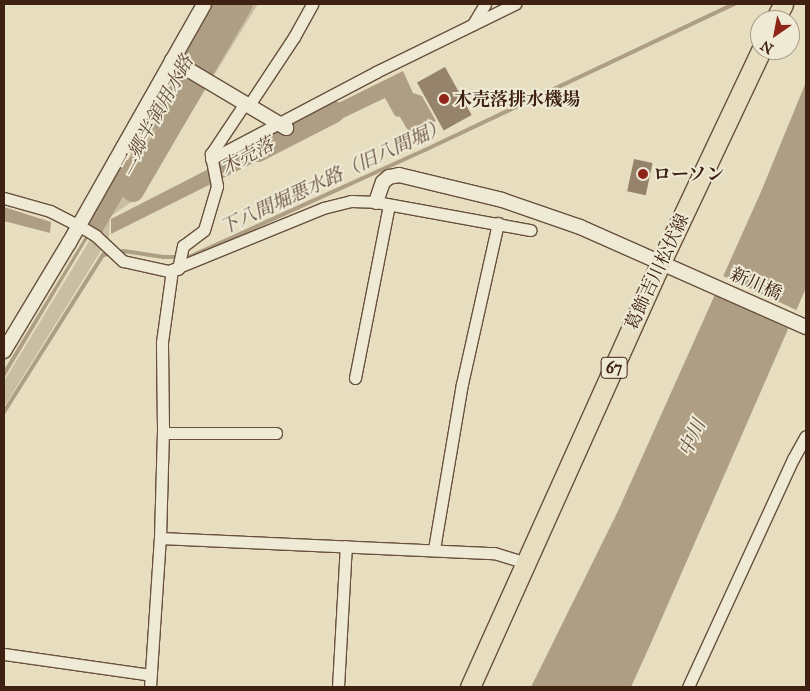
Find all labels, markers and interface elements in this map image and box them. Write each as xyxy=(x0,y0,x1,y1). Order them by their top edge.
north arrow xyxy=(750,10,800,60)
text: N xyxy=(757,37,777,58)
water label: 二郷半領用水路 xyxy=(114,51,198,179)
place label: 木売落排水機場 xyxy=(454,88,580,110)
marker: 木売落排水機場 xyxy=(438,93,450,105)
water label: 下八間堀悪水路（旧八間堀） xyxy=(216,114,450,240)
water label: 木売落 xyxy=(216,133,278,179)
place label: ローソン xyxy=(653,163,725,185)
marker: ローソン xyxy=(637,168,649,180)
street label: 葛飾吉川松伏線 xyxy=(621,210,693,334)
street label: 新川橋 xyxy=(727,263,785,305)
road number: 67 xyxy=(600,354,628,382)
water label: 中川 xyxy=(674,416,710,460)

